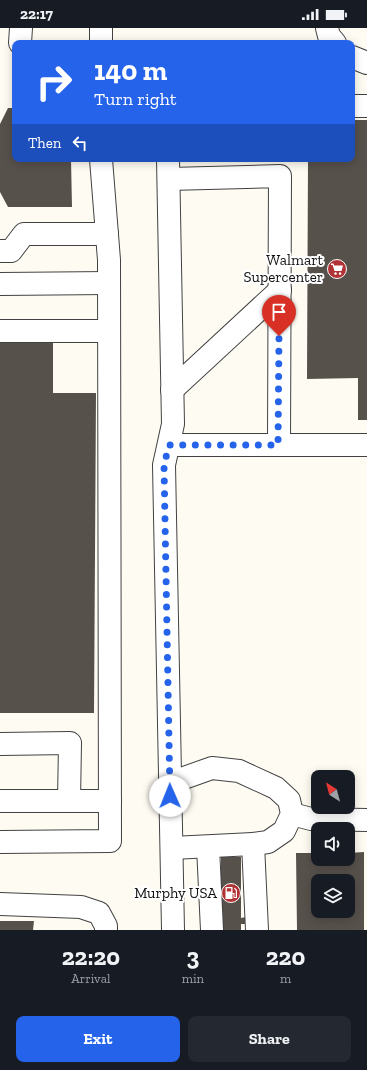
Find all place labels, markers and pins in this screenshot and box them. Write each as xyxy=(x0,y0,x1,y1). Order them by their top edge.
place label: Walmart Supercenter xyxy=(243,251,323,286)
supermarket icon: Walmart Supercenter xyxy=(326,258,348,280)
pin xyxy=(262,295,296,336)
fuel station icon: Murphy USA xyxy=(220,882,242,904)
place label: Murphy USA xyxy=(134,884,217,902)

